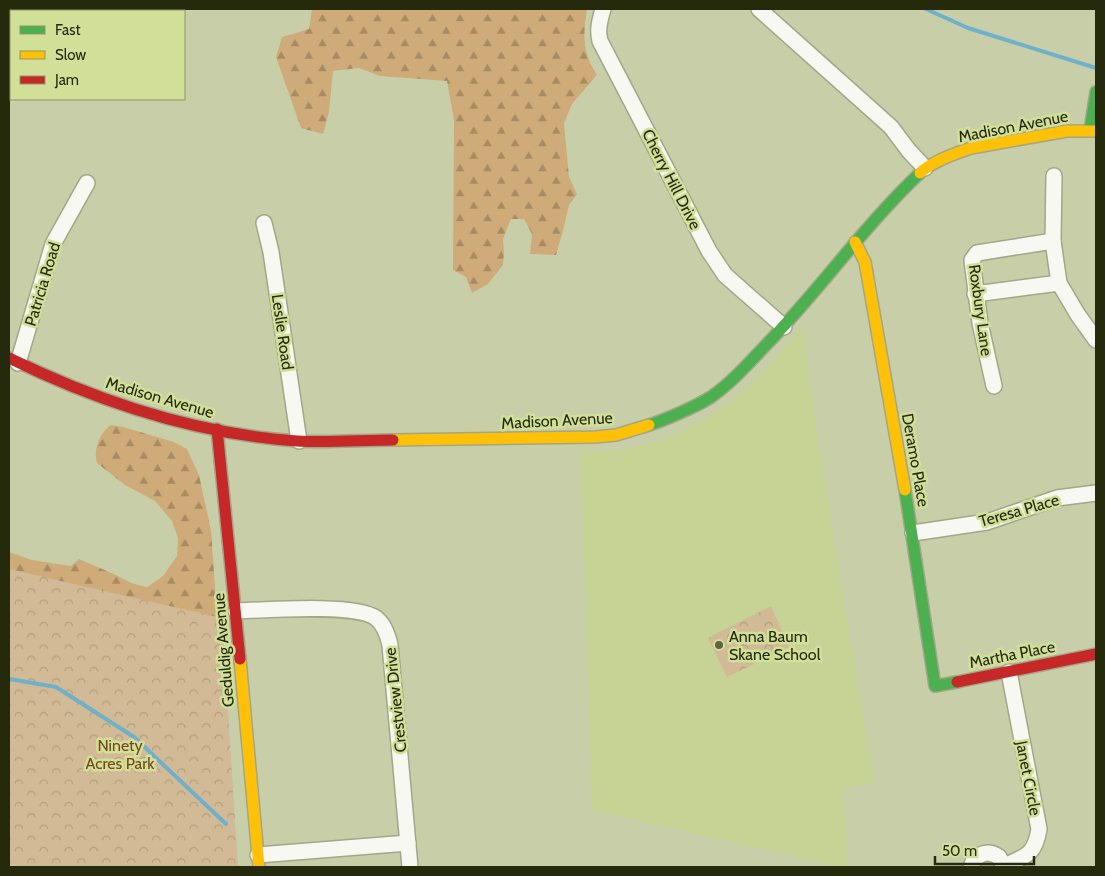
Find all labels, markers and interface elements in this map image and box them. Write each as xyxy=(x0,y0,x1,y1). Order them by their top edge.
legend xyxy=(10,10,185,100)
text: Fast xyxy=(55,21,80,39)
text: Slow xyxy=(55,46,86,64)
text: Jam xyxy=(54,71,79,89)
street label: Madison Avenue xyxy=(957,107,1070,146)
street label: Cherry Hill Drive xyxy=(638,126,705,233)
street label: Patricia Road xyxy=(21,240,64,328)
street label: Roxbury Lane xyxy=(965,263,996,357)
street label: Leslie Road xyxy=(268,293,297,371)
street label: Madison Avenue xyxy=(104,373,216,422)
street label: Madison Avenue xyxy=(501,408,613,433)
street label: Deramo Place xyxy=(898,412,933,508)
street label: Teresa Place xyxy=(977,490,1061,531)
street label: Geduldig Avenue xyxy=(209,592,238,708)
place label: Anna Baum Skane School xyxy=(729,627,821,664)
street label: Martha Place xyxy=(968,637,1057,672)
marker: Anna Baum Skane School xyxy=(713,639,725,651)
street label: Crestview Drive xyxy=(381,647,410,753)
park label: Ninety Acres Park xyxy=(85,736,155,773)
street label: Janet Circle xyxy=(1012,738,1045,817)
scale bar xyxy=(935,834,1034,866)
text: 50 m xyxy=(942,842,977,860)

